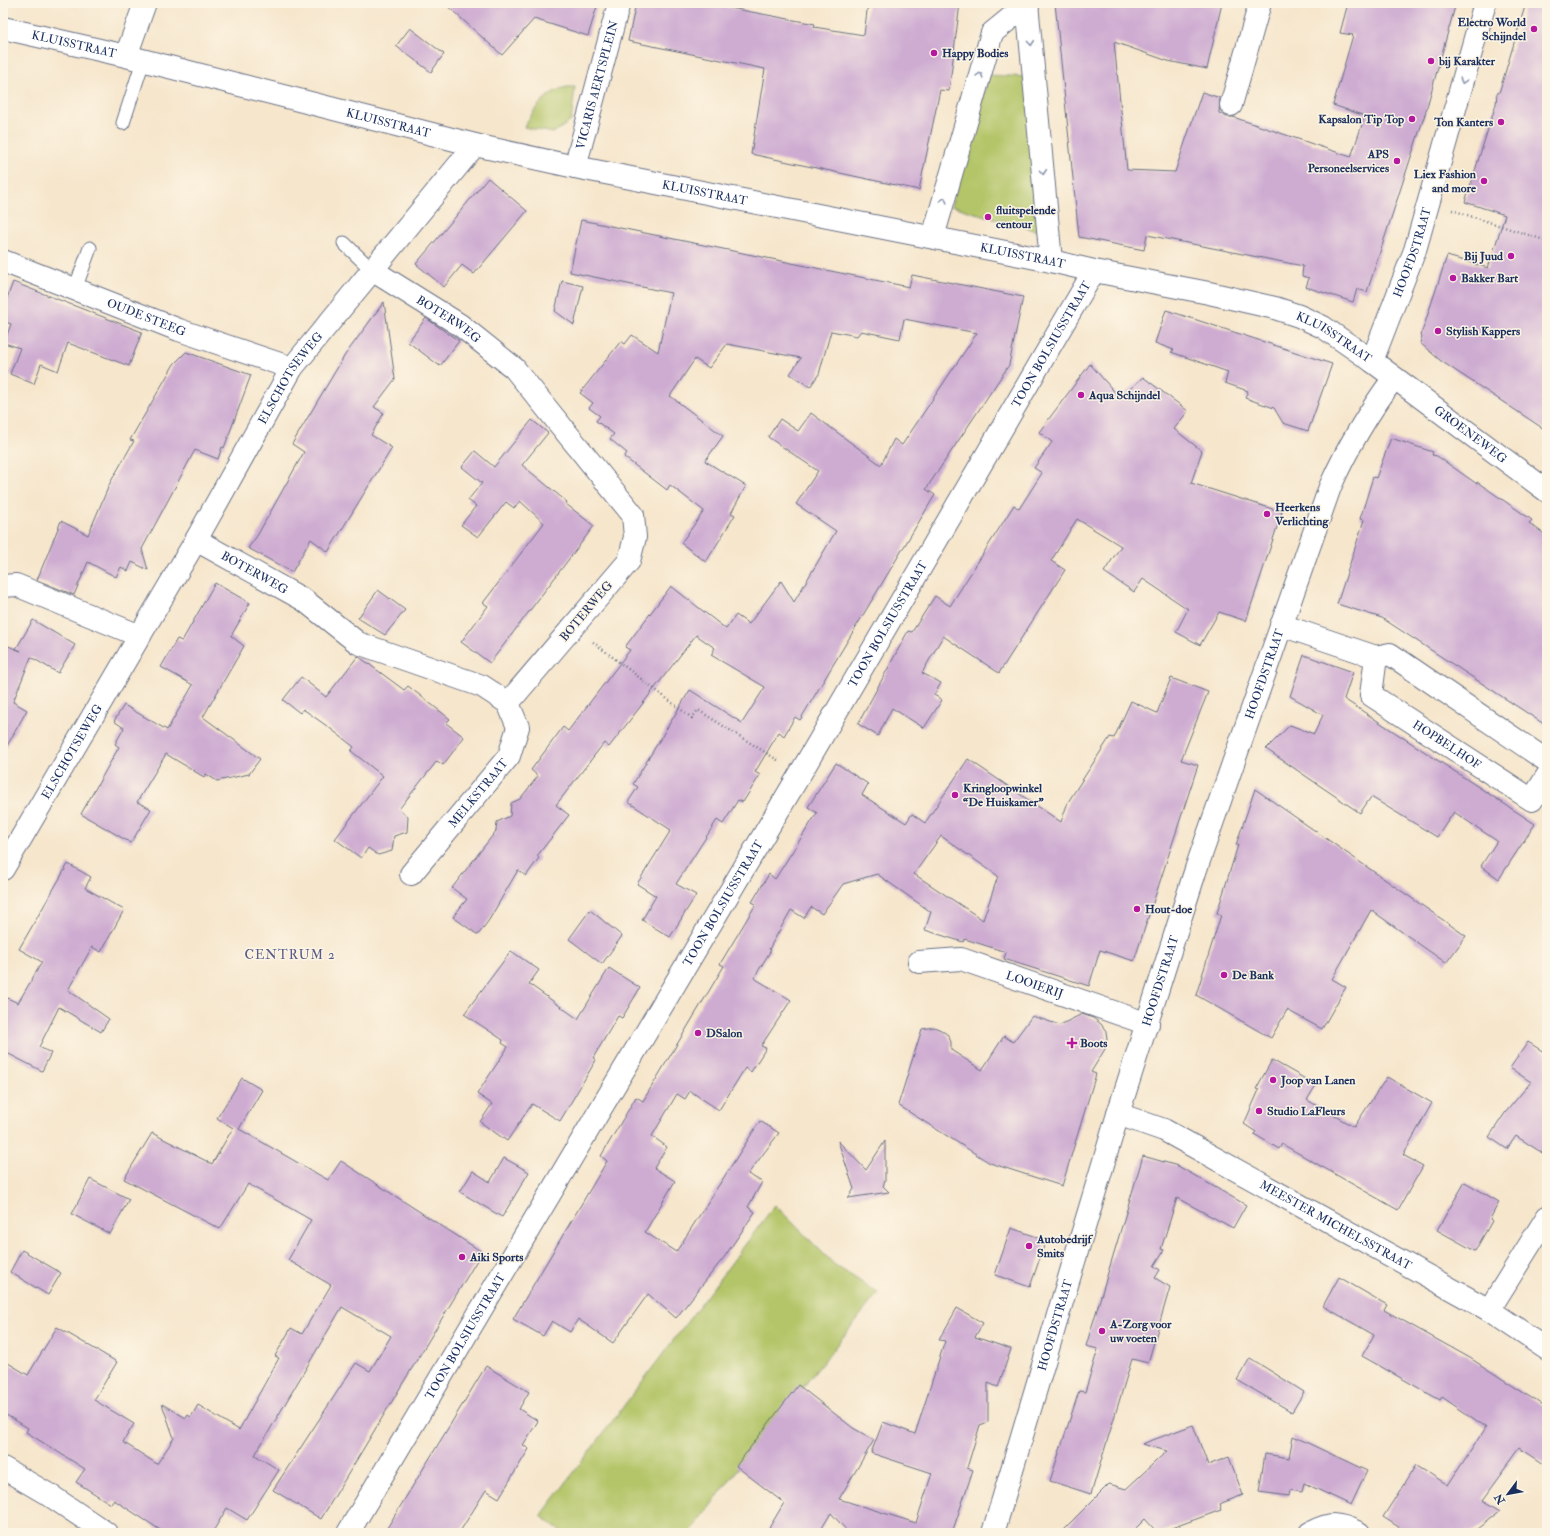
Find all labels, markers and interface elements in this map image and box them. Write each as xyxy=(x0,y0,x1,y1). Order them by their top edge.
place label: Electro World Schijndel xyxy=(1458,15,1527,44)
street label: VICARIS AERTSPLEIN xyxy=(573,19,622,151)
marker: Electro World Schijndel xyxy=(1529,24,1539,34)
street label: KLUISSTRAAT xyxy=(30,28,118,62)
one-way arrow xyxy=(1026,40,1035,46)
place label: Happy Bodies xyxy=(942,46,1008,61)
marker: Happy Bodies xyxy=(929,48,939,58)
place label: bij Karakter xyxy=(1438,54,1496,69)
marker: bij Karakter xyxy=(1426,56,1436,66)
one-way arrow xyxy=(975,71,984,78)
one-way arrow xyxy=(1459,77,1468,84)
street label: KLUISSTRAAT xyxy=(345,105,432,141)
place label: Kapsalon Tip Top xyxy=(1318,112,1404,127)
marker: Kapsalon Tip Top xyxy=(1407,114,1417,124)
place label: Ton Kanters xyxy=(1433,115,1493,130)
marker: Ton Kanters xyxy=(1496,117,1506,127)
place label: APS Personeelservices xyxy=(1308,147,1389,176)
marker: APS Personeelservices xyxy=(1392,156,1402,166)
place label: Liex Fashion and more xyxy=(1414,167,1477,196)
one-way arrow xyxy=(1038,169,1047,175)
marker: Liex Fashion and more xyxy=(1479,176,1489,186)
street label: KLUISSTRAAT xyxy=(661,177,749,209)
one-way arrow xyxy=(939,196,948,203)
place label: fluitspelende centour xyxy=(995,203,1057,232)
street label: HOOFDSTRAAT xyxy=(1390,205,1435,300)
marker: fluitspelende centour xyxy=(983,212,993,222)
street label: KLUISSTRAAT xyxy=(979,240,1067,272)
place label: Bij Juud xyxy=(1464,249,1503,264)
marker: Bij Juud xyxy=(1506,251,1516,261)
place label: Bakker Bart xyxy=(1461,271,1518,286)
marker: Bakker Bart xyxy=(1448,273,1458,283)
street label: TOON BOLSIUSSTRAAT xyxy=(1009,279,1094,411)
street label: BOTERWEG xyxy=(413,293,483,346)
street label: OUDE STEEG xyxy=(105,295,188,340)
street label: KLUISSTRAAT xyxy=(1294,309,1375,367)
place label: Stylish Kappers xyxy=(1446,324,1520,339)
marker: Stylish Kappers xyxy=(1433,326,1443,336)
street label: ELSCHOTSEWEG xyxy=(255,329,326,427)
place label: Aqua Schijndel xyxy=(1088,388,1161,403)
marker: Aqua Schijndel xyxy=(1076,390,1086,400)
street label: GROENEWEG xyxy=(1431,403,1510,467)
place label: Heerkens Verlichting xyxy=(1274,500,1329,529)
marker: Heerkens Verlichting xyxy=(1262,509,1272,519)
street label: BOTERWEG xyxy=(218,548,290,598)
street label: TOON BOLSIUSSTRAAT xyxy=(845,558,931,690)
street label: BOTERWEG xyxy=(557,578,616,645)
street label: HOOFDSTRAAT xyxy=(1242,627,1288,721)
street label: ELSCHOTSEWEG xyxy=(39,702,106,802)
street label: HOPBELHOF xyxy=(1410,717,1484,773)
street label: MELKSTRAAT xyxy=(445,756,512,831)
place label: Kringloopwinkel “De Huiskamer” xyxy=(963,781,1044,810)
marker: Kringloopwinkel “De Huiskamer” xyxy=(950,790,960,800)
street label: TOON BOLSIUSSTRAAT xyxy=(680,838,767,969)
place label: Hout-doe xyxy=(1145,902,1193,917)
marker: Hout-doe xyxy=(1132,904,1142,914)
street label: HOOFDSTRAAT xyxy=(1139,934,1182,1028)
district label: CENTRUM 2 xyxy=(244,947,336,963)
street label: LOOIERIJ xyxy=(1004,968,1065,1002)
place label: De Bank xyxy=(1232,968,1274,983)
marker: De Bank xyxy=(1219,970,1229,980)
place label: DSalon xyxy=(706,1026,743,1041)
marker: DSalon xyxy=(693,1028,703,1038)
place label: Boots xyxy=(1080,1036,1107,1051)
marker: Boots xyxy=(1067,1038,1077,1048)
place label: Joop van Lanen xyxy=(1280,1073,1356,1088)
marker: Joop van Lanen xyxy=(1268,1075,1278,1085)
place label: Studio LaFleurs xyxy=(1267,1104,1345,1119)
marker: Studio LaFleurs xyxy=(1254,1106,1264,1116)
street label: MEESTER MICHELSSTRAAT xyxy=(1257,1177,1414,1274)
place label: Autobedrijf Smits xyxy=(1036,1232,1094,1261)
marker: Autobedrijf Smits xyxy=(1024,1241,1034,1251)
place label: Aiki Sports xyxy=(469,1250,523,1265)
marker: Aiki Sports xyxy=(457,1252,467,1262)
street label: TOON BOLSIUSSTRAAT xyxy=(422,1271,509,1402)
street label: HOOFDSTRAAT xyxy=(1035,1278,1076,1373)
place label: A-Zorg voor uw voeten xyxy=(1109,1317,1172,1346)
marker: A-Zorg voor uw voeten xyxy=(1097,1326,1107,1336)
north arrow xyxy=(1488,1474,1528,1514)
text: N xyxy=(1491,1490,1509,1508)

